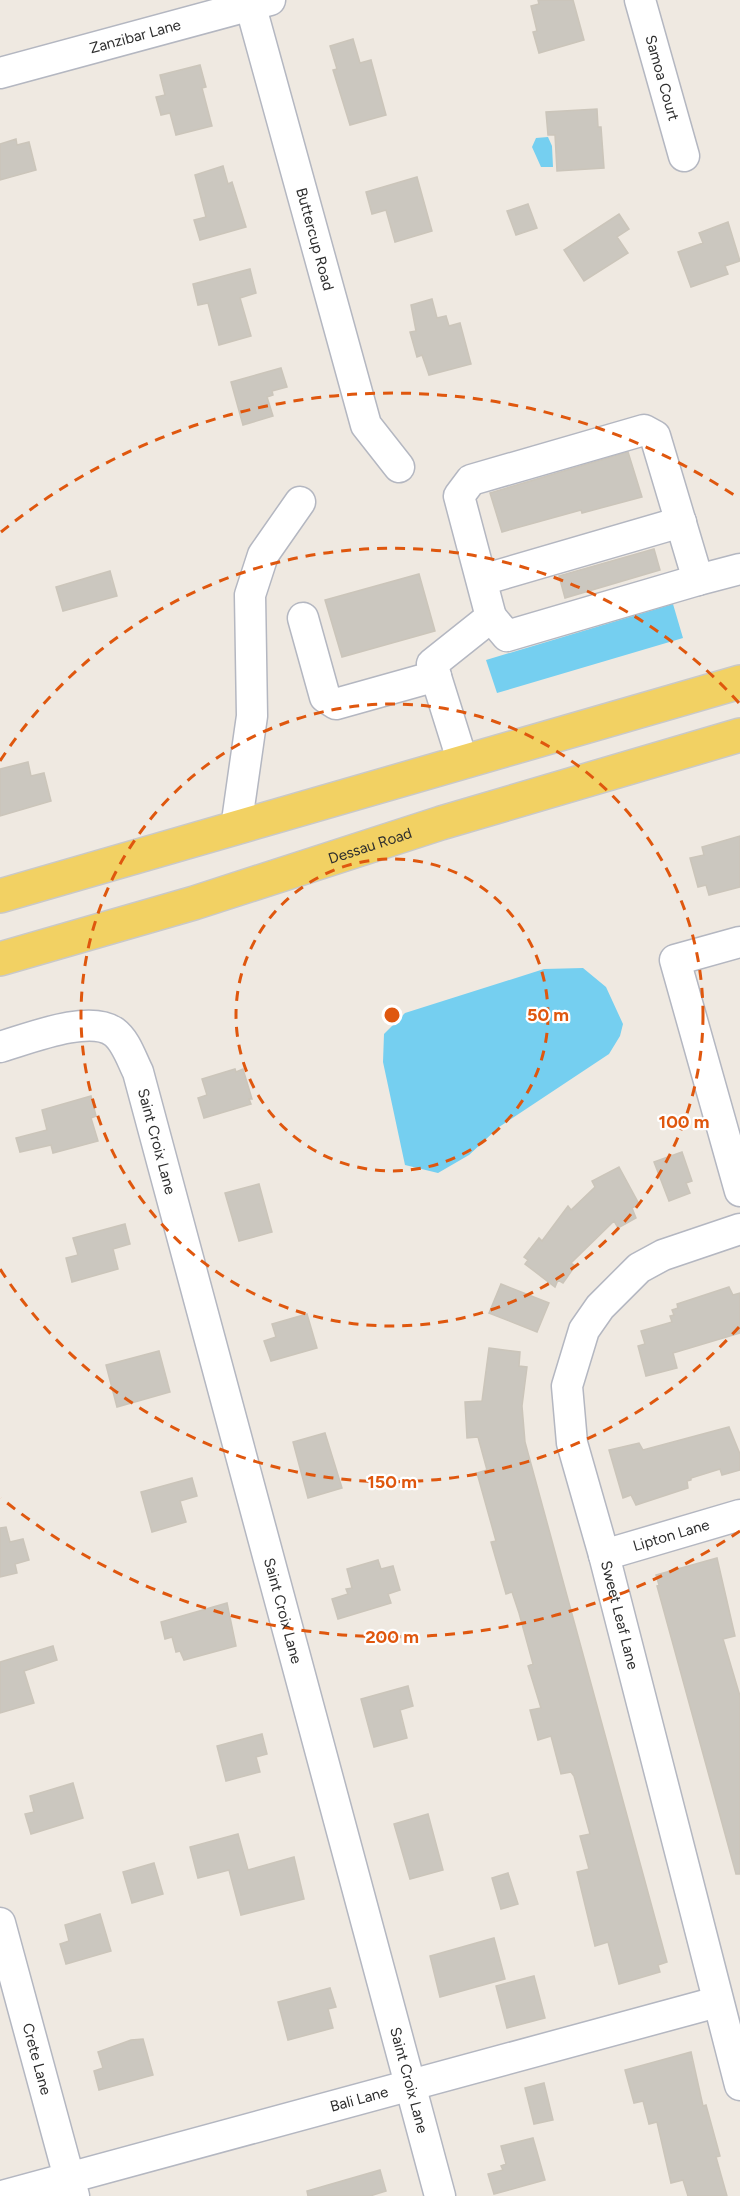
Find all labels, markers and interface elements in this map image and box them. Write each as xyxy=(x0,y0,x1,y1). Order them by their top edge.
street label: Zanzibar Lane xyxy=(88,16,183,57)
street label: Samoa Court xyxy=(641,33,683,123)
street label: Buttercup Road xyxy=(292,186,338,292)
street label: Dessau Road xyxy=(326,824,414,868)
text: 50 m xyxy=(527,1004,569,1026)
centre of rings xyxy=(382,1005,402,1025)
street label: Saint Croix Lane xyxy=(134,1086,180,1196)
text: 100 m xyxy=(659,1111,709,1133)
text: 150 m xyxy=(367,1471,417,1493)
street label: Lipton Lane xyxy=(631,1516,711,1555)
street label: Saint Croix Lane xyxy=(260,1556,306,1666)
street label: Sweet Leaf Lane xyxy=(597,1559,642,1671)
text: 200 m xyxy=(365,1626,419,1648)
street label: Crete Lane xyxy=(19,2021,55,2097)
street label: Saint Croix Lane xyxy=(386,2025,432,2135)
street label: Bali Lane xyxy=(328,2083,390,2116)

